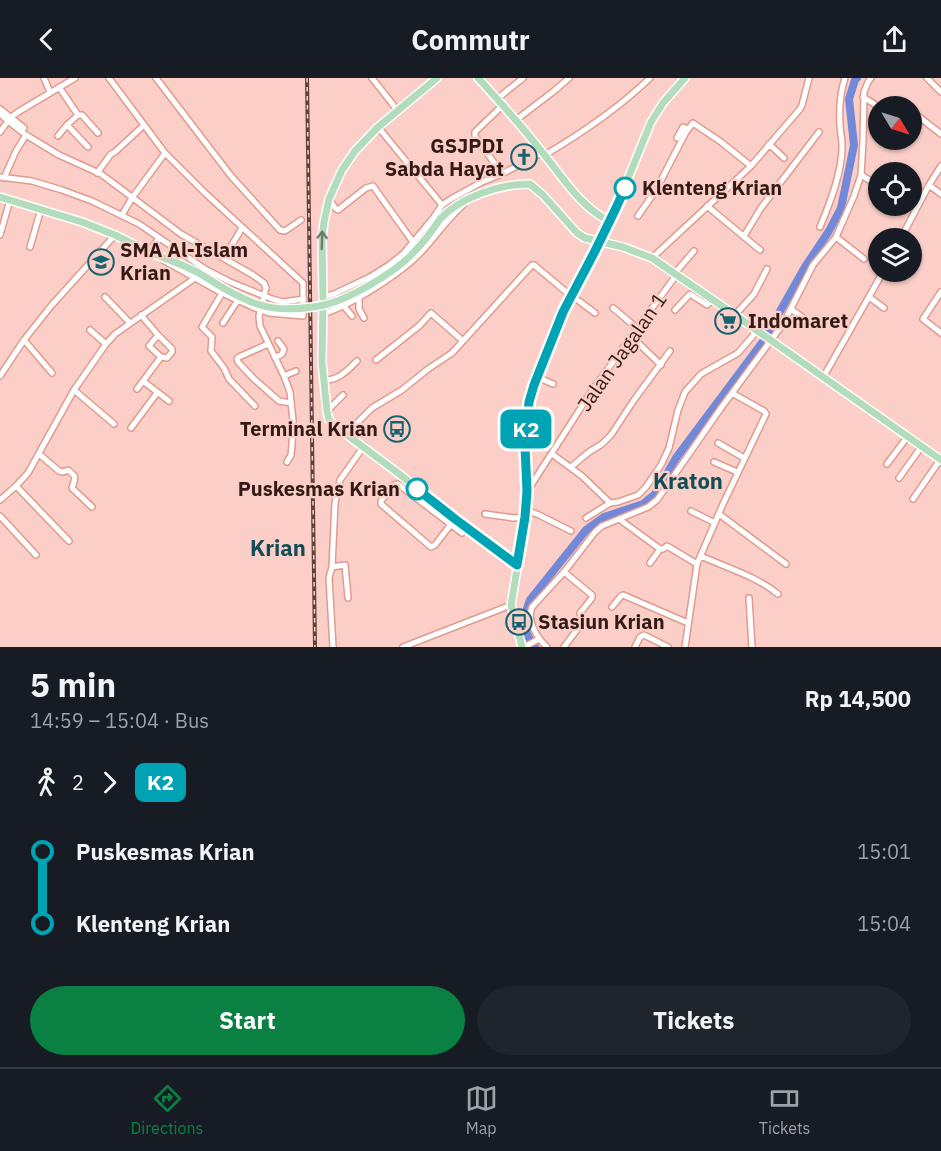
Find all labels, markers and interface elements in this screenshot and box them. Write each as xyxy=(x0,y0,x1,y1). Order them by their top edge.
text: Commutr xyxy=(411,22,530,57)
icon: back xyxy=(30,23,63,56)
icon: share xyxy=(878,23,911,56)
north arrow xyxy=(868,96,922,150)
map controls xyxy=(868,96,922,282)
place label: GSJPDI Sabda Hayat xyxy=(385,132,504,182)
church icon: GSJPDI Sabda Hayat xyxy=(509,142,539,172)
button: locate xyxy=(868,162,922,216)
place label: Klenteng Krian xyxy=(642,174,782,201)
marker: Klenteng Krian xyxy=(614,177,636,199)
button: layers xyxy=(868,228,922,282)
one-way arrow xyxy=(317,231,328,251)
place label: SMA Al-Islam Krian xyxy=(120,236,248,286)
school or university icon: SMA Al-Islam Krian xyxy=(86,247,116,277)
street label: Jalan Jagalan 1 xyxy=(571,287,673,417)
supermarket icon: Indomaret xyxy=(713,306,743,336)
place label: Indomaret xyxy=(748,307,848,334)
line badge: K2 xyxy=(499,410,553,448)
bus stop icon: Terminal Krian xyxy=(382,414,412,444)
place label: Terminal Krian xyxy=(240,415,378,442)
text: K2 xyxy=(512,415,540,443)
district label: Kraton xyxy=(653,466,723,495)
place label: Puskesmas Krian xyxy=(238,475,400,502)
marker: Puskesmas Krian xyxy=(406,478,428,500)
district label: Krian xyxy=(250,533,306,562)
bus stop icon: Stasiun Krian xyxy=(504,607,534,637)
place label: Stasiun Krian xyxy=(538,608,665,635)
text: 5 min xyxy=(30,663,116,706)
text: Rp 14,500 xyxy=(805,684,911,713)
text: 14:59 – 15:04 · Bus xyxy=(30,707,209,734)
icon: walk xyxy=(30,766,63,799)
icon: forward xyxy=(93,766,126,799)
text: K2 xyxy=(147,768,174,796)
text: 2 xyxy=(72,769,84,796)
text: Puskesmas Krian xyxy=(76,837,255,866)
text: 15:01 xyxy=(857,838,911,865)
text: Klenteng Krian xyxy=(76,909,230,938)
text: 15:04 xyxy=(857,910,911,937)
button: Start xyxy=(30,986,465,1055)
button: Tickets xyxy=(477,986,911,1055)
tab: Directions xyxy=(131,1082,203,1138)
tab: Map xyxy=(465,1082,498,1138)
tab: Tickets xyxy=(759,1082,810,1138)

